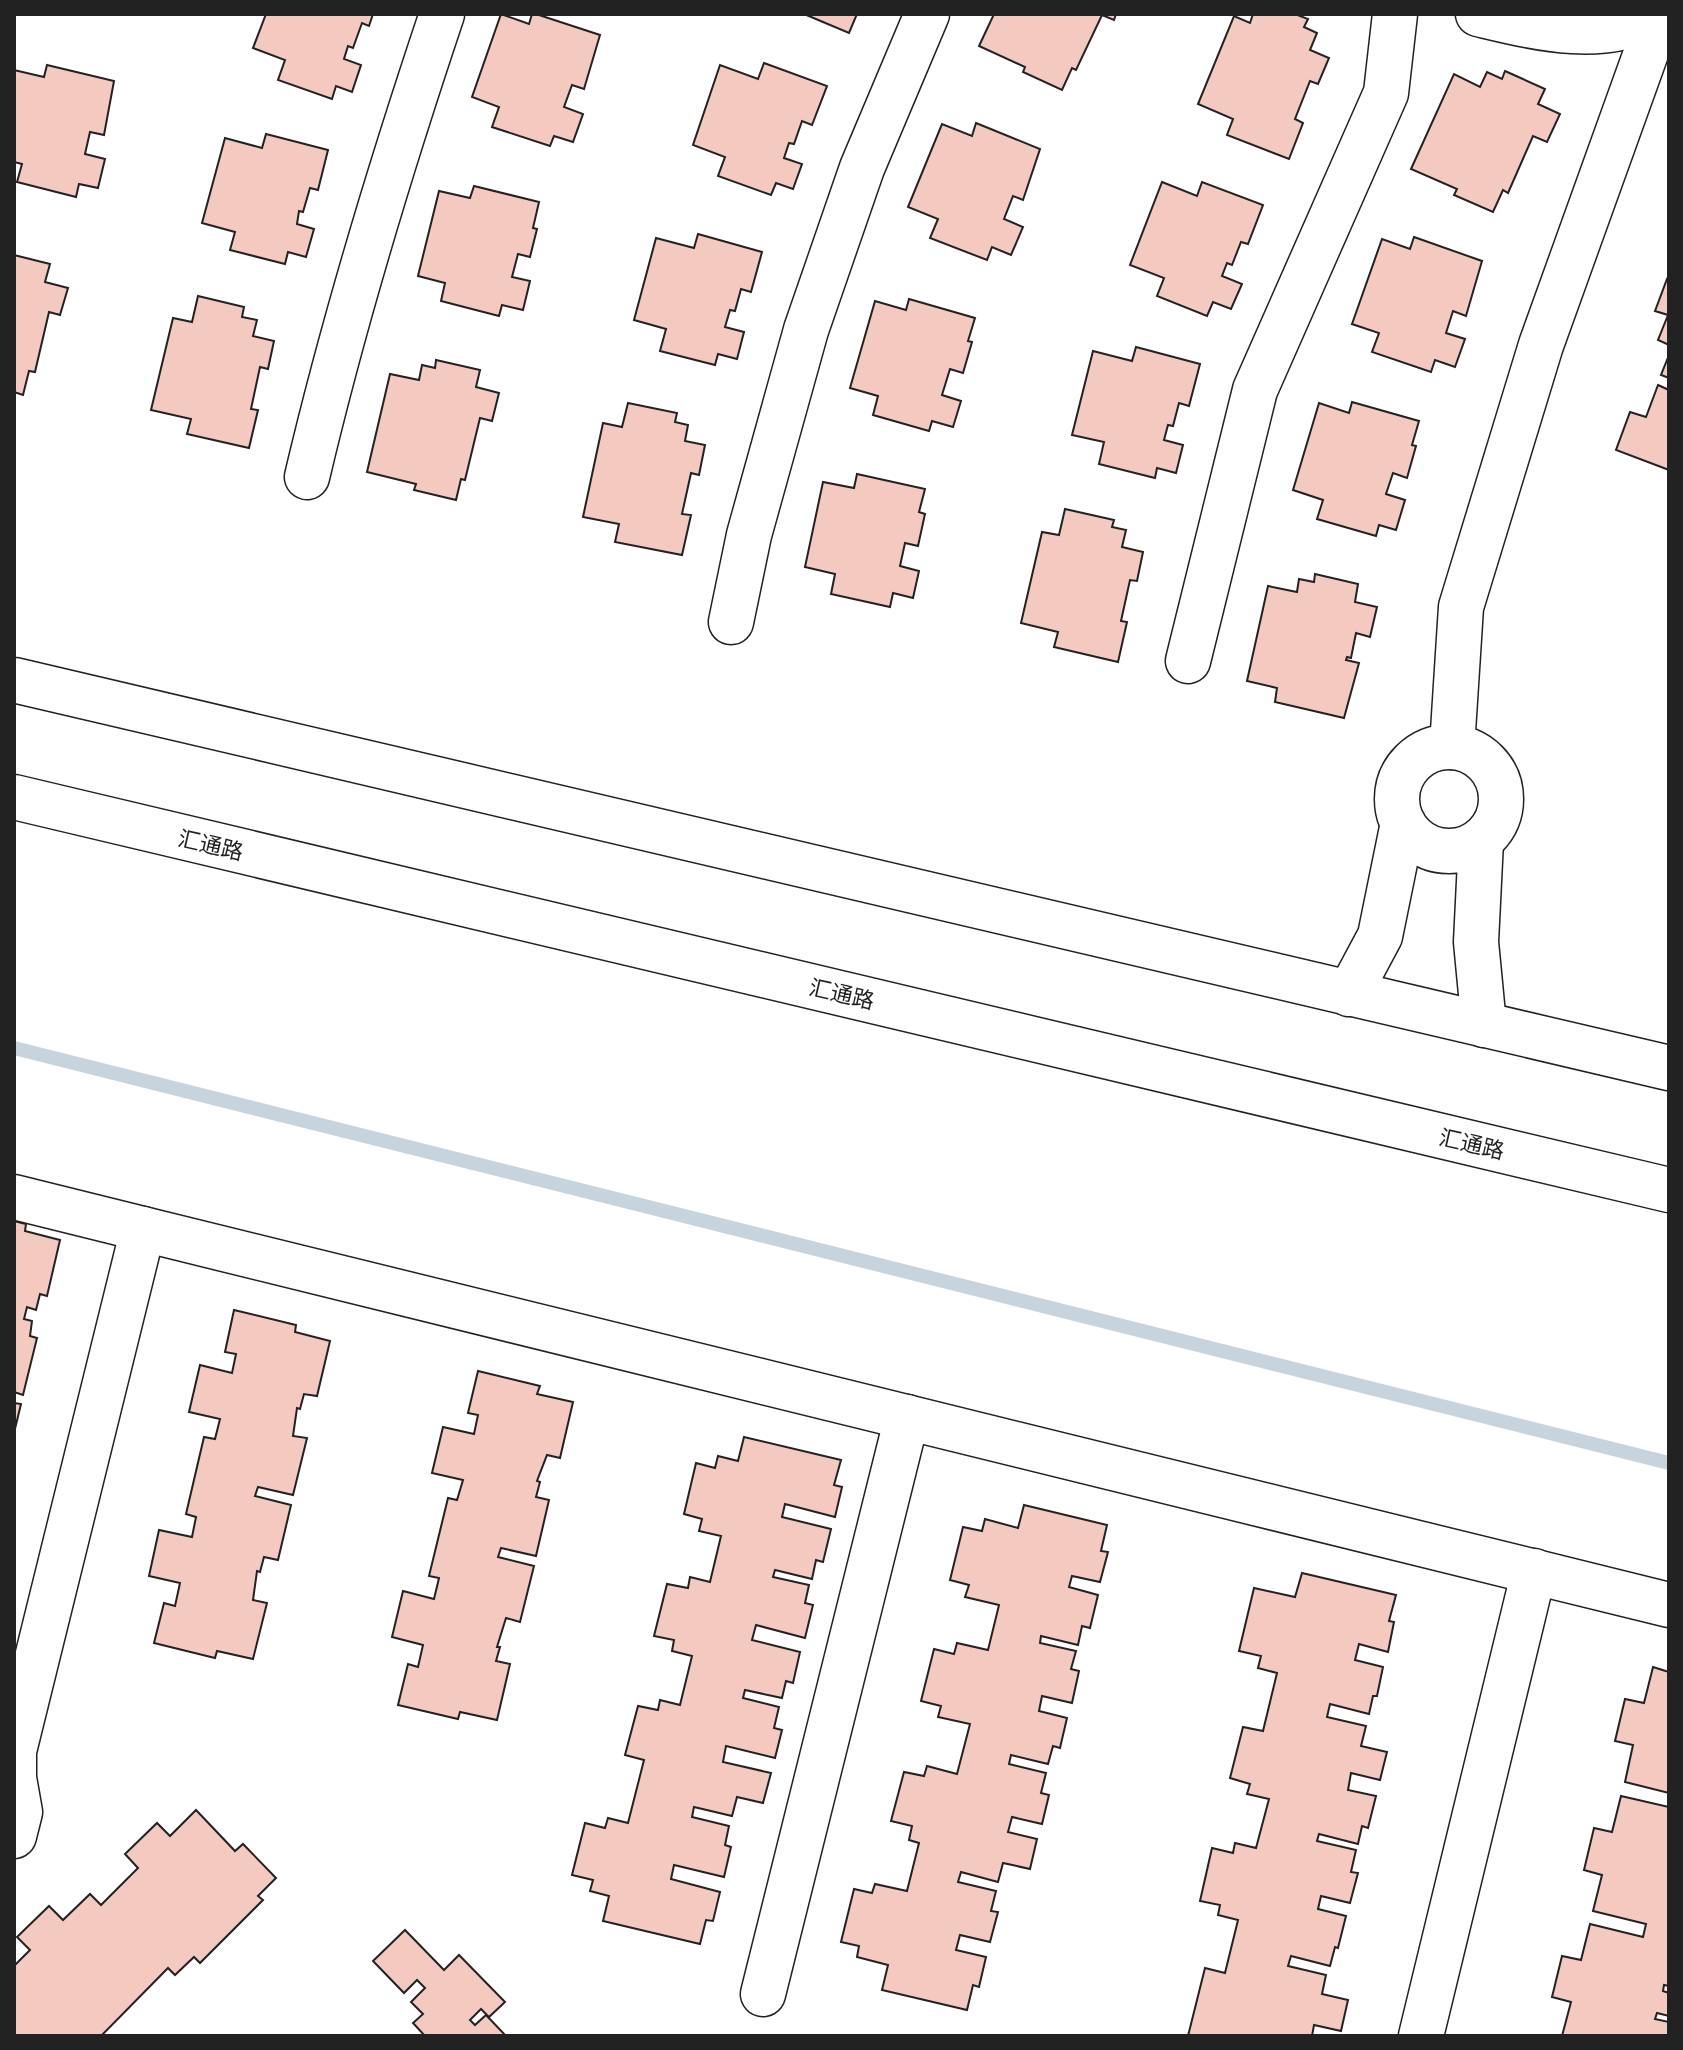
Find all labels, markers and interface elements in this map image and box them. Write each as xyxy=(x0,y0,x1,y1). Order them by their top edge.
street label: 汇通路 xyxy=(176,824,246,864)
street label: 汇通路 xyxy=(807,973,877,1013)
street label: 汇通路 xyxy=(1437,1123,1507,1163)

